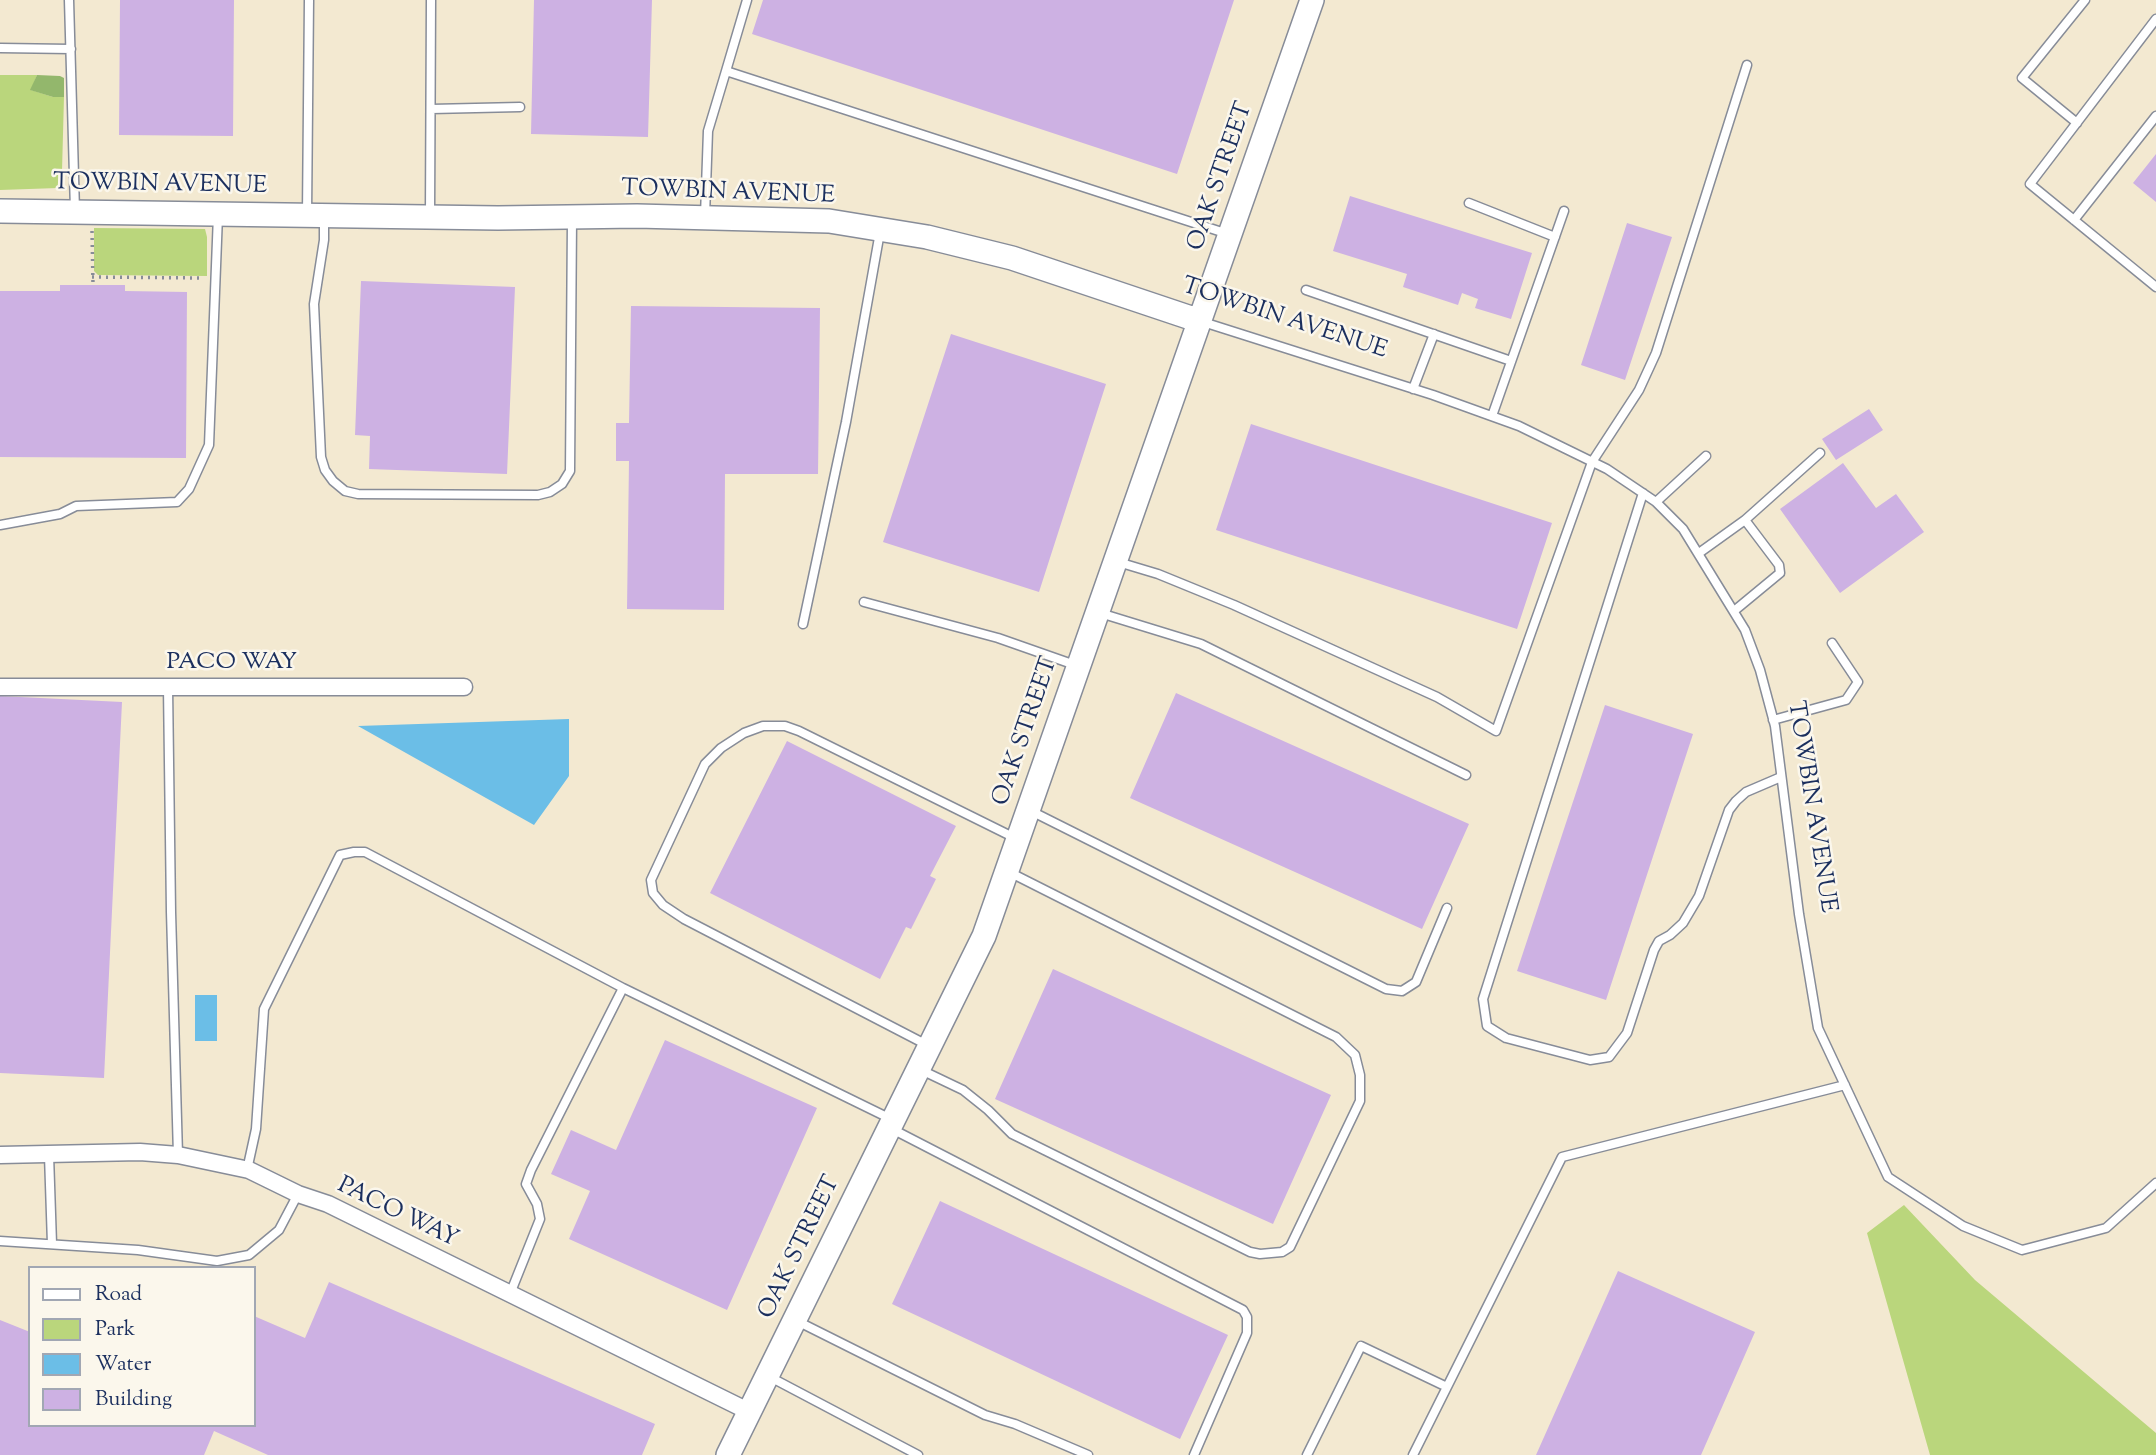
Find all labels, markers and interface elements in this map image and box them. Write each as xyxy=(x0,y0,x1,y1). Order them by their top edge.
street label: OAK STREET xyxy=(1183,99,1261,255)
street label: TOWBIN AVENUE xyxy=(53,170,267,202)
street label: TOWBIN AVENUE xyxy=(621,176,835,212)
street label: TOWBIN AVENUE xyxy=(1178,273,1390,367)
street label: PACO WAY xyxy=(167,650,297,678)
street label: OAK STREET xyxy=(988,654,1066,810)
street label: TOWBIN AVENUE xyxy=(1779,699,1841,915)
street label: PACO WAY xyxy=(332,1172,462,1256)
street label: OAK STREET xyxy=(754,1172,848,1324)
legend xyxy=(28,1266,256,1427)
text: Road xyxy=(95,1280,142,1310)
text: Park xyxy=(95,1315,135,1345)
text: Water xyxy=(95,1350,151,1380)
text: Building xyxy=(95,1385,172,1415)

